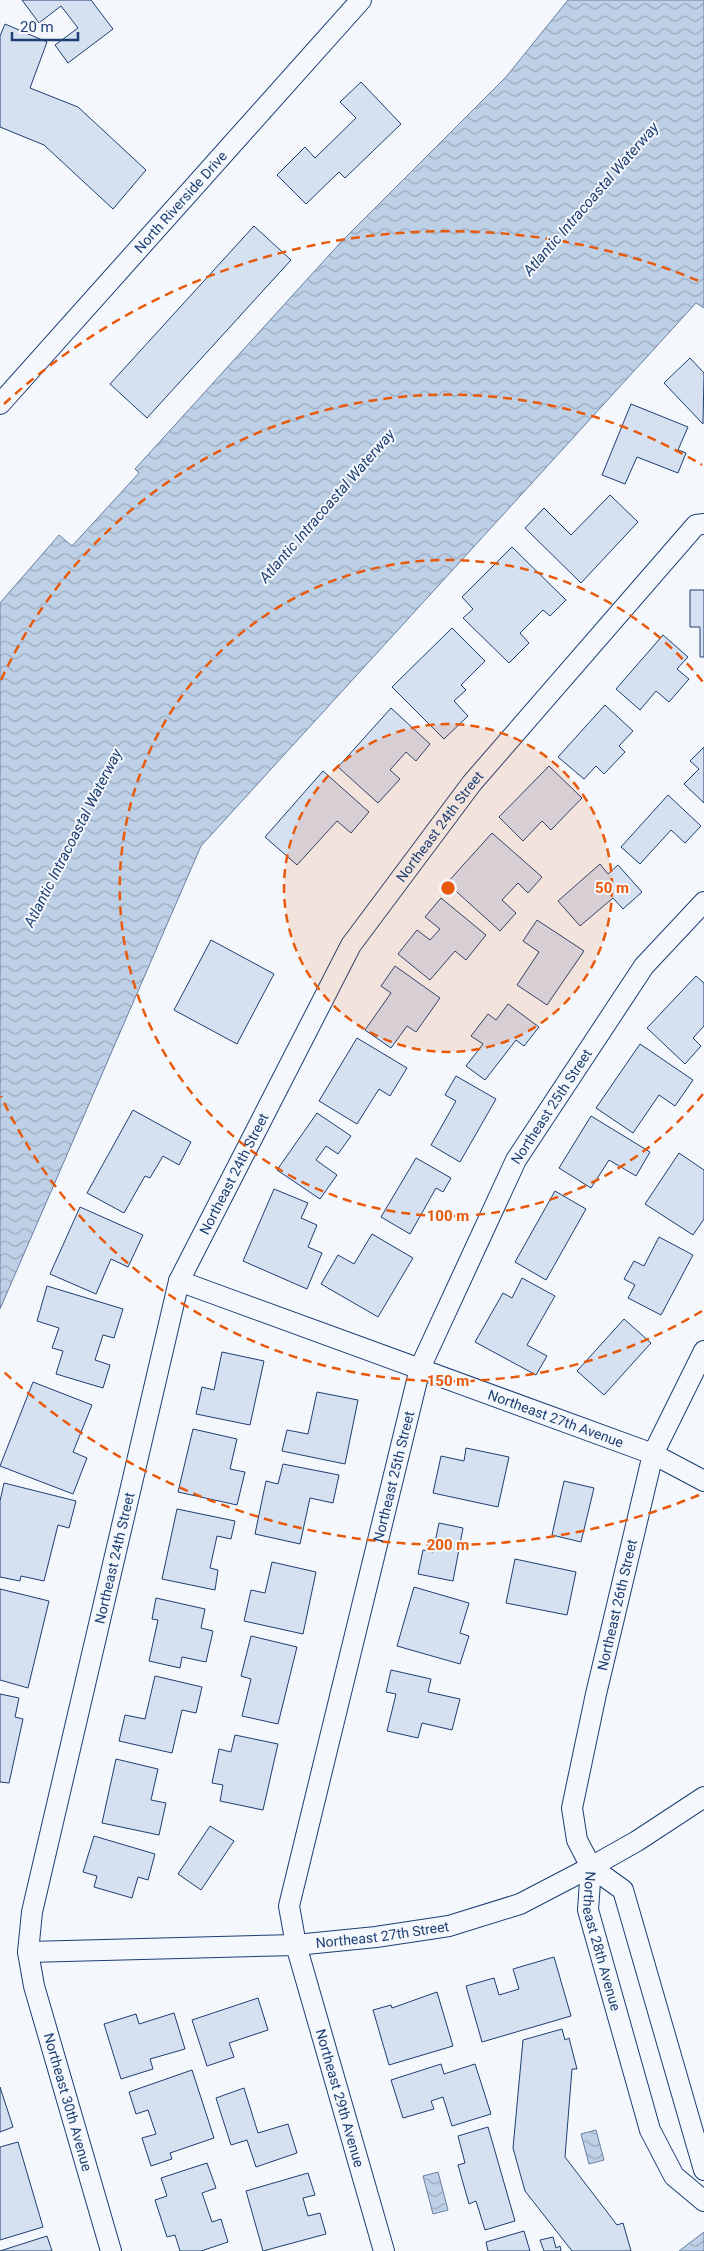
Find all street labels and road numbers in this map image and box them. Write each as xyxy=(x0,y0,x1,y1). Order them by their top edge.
street label: North Riverside Drive xyxy=(131,148,230,256)
street label: Northeast 24th Street xyxy=(393,768,487,885)
street label: Northeast 25th Street xyxy=(508,1046,595,1167)
street label: Northeast 24th Street xyxy=(196,1110,272,1237)
street label: Northeast 27th Avenue xyxy=(486,1386,626,1451)
street label: Northeast 25th Street xyxy=(370,1409,417,1544)
street label: Northeast 24th Street xyxy=(91,1491,138,1625)
street label: Northeast 26th Street xyxy=(594,1537,640,1672)
street label: Northeast 28th Avenue xyxy=(579,1871,624,2013)
street label: Northeast 27th Street xyxy=(315,1918,450,1951)
street label: Northeast 29th Avenue xyxy=(313,2027,367,2169)
street label: Northeast 30th Avenue xyxy=(41,2031,95,2173)

